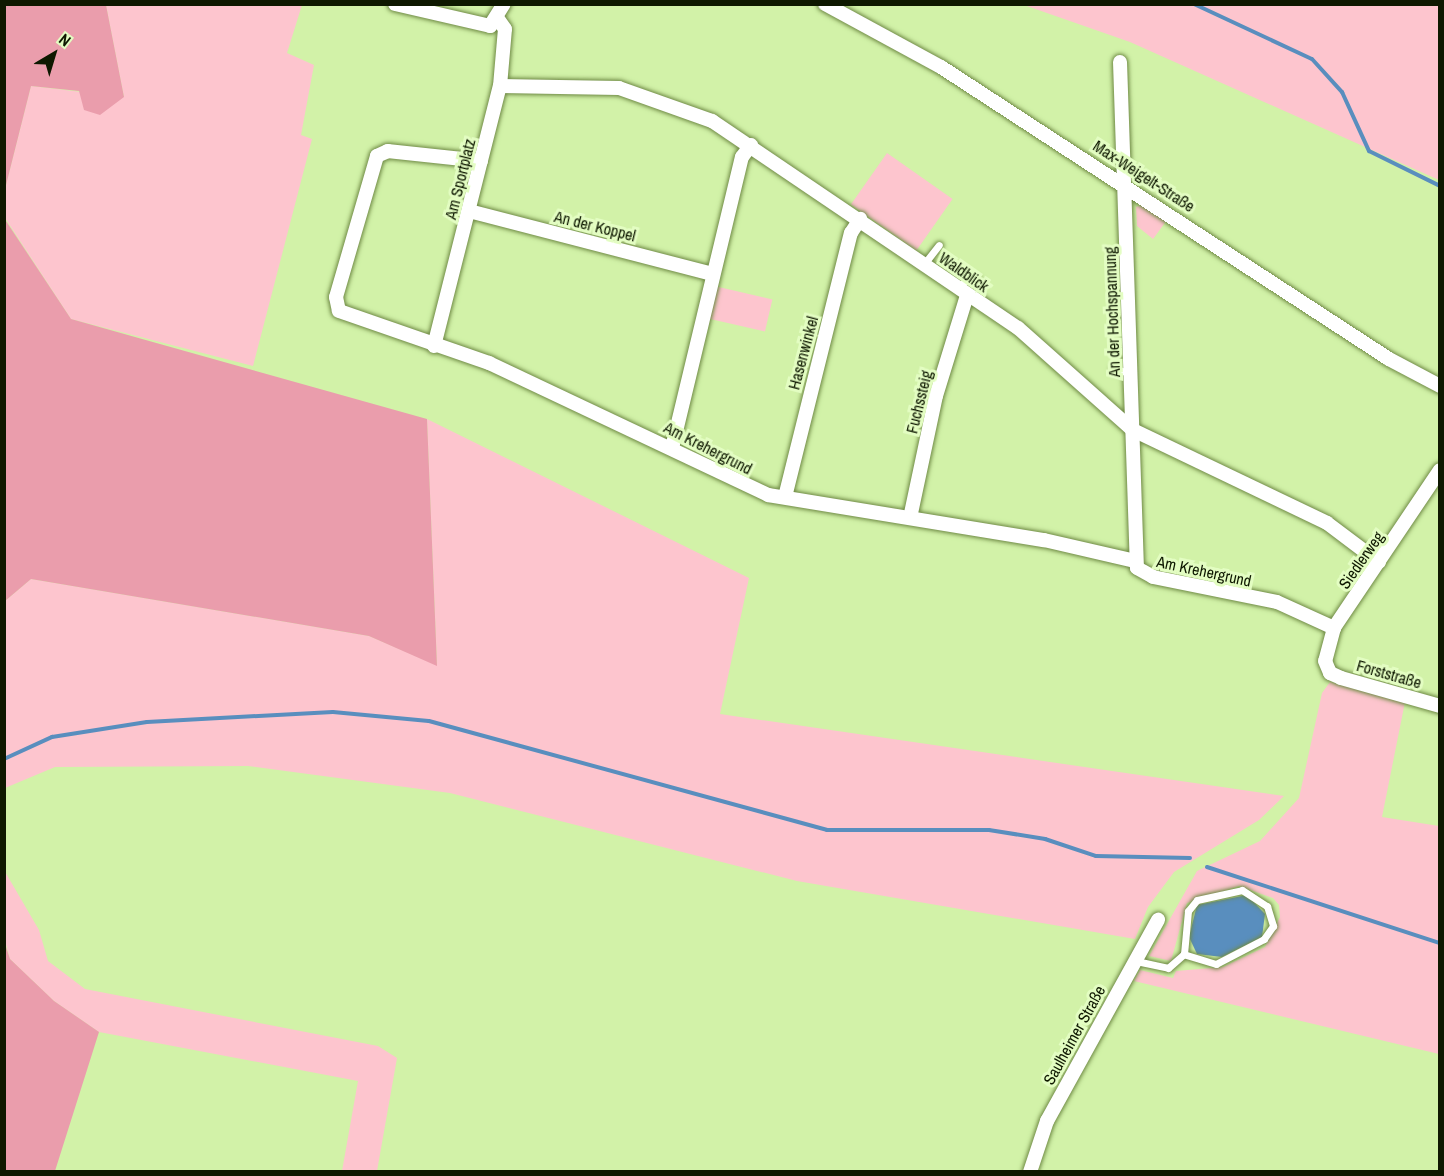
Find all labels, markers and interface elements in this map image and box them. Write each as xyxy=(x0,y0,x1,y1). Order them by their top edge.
north arrow xyxy=(24,24,84,84)
text: N xyxy=(55,28,76,51)
street label: Max-Weigelt-Straße xyxy=(1090,136,1198,216)
street label: Am Sportplatz xyxy=(441,137,479,221)
street label: An der Koppel xyxy=(552,207,638,245)
street label: An der Hochspannung xyxy=(1100,246,1124,378)
street label: Waldblick xyxy=(935,248,993,296)
street label: Hasenwinkel xyxy=(784,314,822,392)
street label: Fuchssteig xyxy=(902,369,936,435)
street label: Am Krehergrund xyxy=(661,418,755,478)
street label: Siedlerweg xyxy=(1334,528,1388,592)
street label: Am Krehergrund xyxy=(1155,552,1253,590)
street label: Forststraße xyxy=(1354,656,1424,692)
street label: Saulheimer Straße xyxy=(1039,982,1109,1088)

